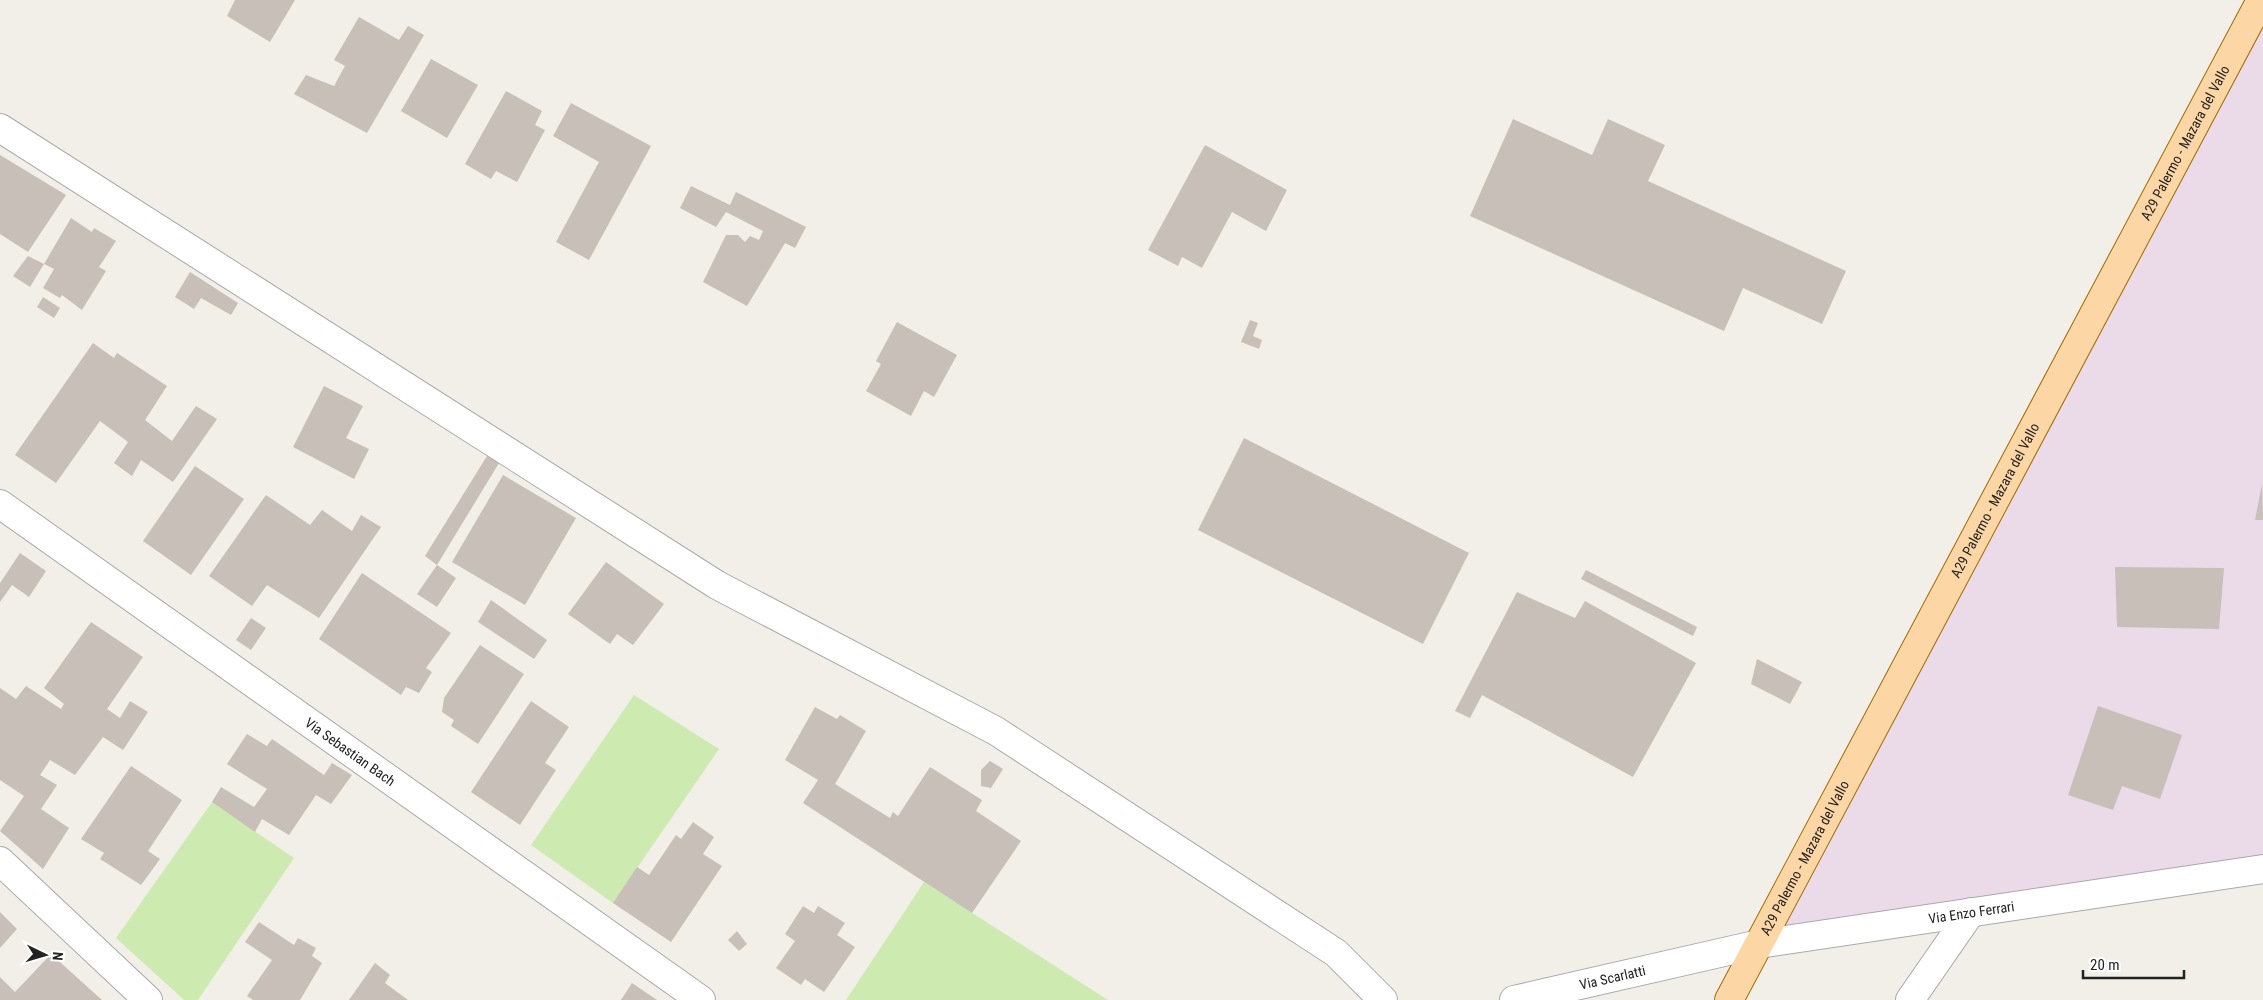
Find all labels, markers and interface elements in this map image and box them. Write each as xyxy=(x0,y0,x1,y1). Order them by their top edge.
street label: A29 Palermo - Mazara del Vallo xyxy=(2137,63,2233,223)
street label: A29 Palermo - Mazara del Vallo xyxy=(1947,420,2042,580)
street label: Via Sebastian Bach xyxy=(302,714,398,789)
street label: A29 Palermo - Mazara del Vallo xyxy=(1757,778,1852,938)
street label: Via Enzo Ferrari xyxy=(1927,898,2015,927)
north arrow xyxy=(20,930,70,980)
scale bar xyxy=(2083,948,2184,980)
text: N xyxy=(50,951,66,961)
text: 20 m xyxy=(2090,956,2120,974)
street label: Via Scarlatti xyxy=(1578,962,1647,993)

